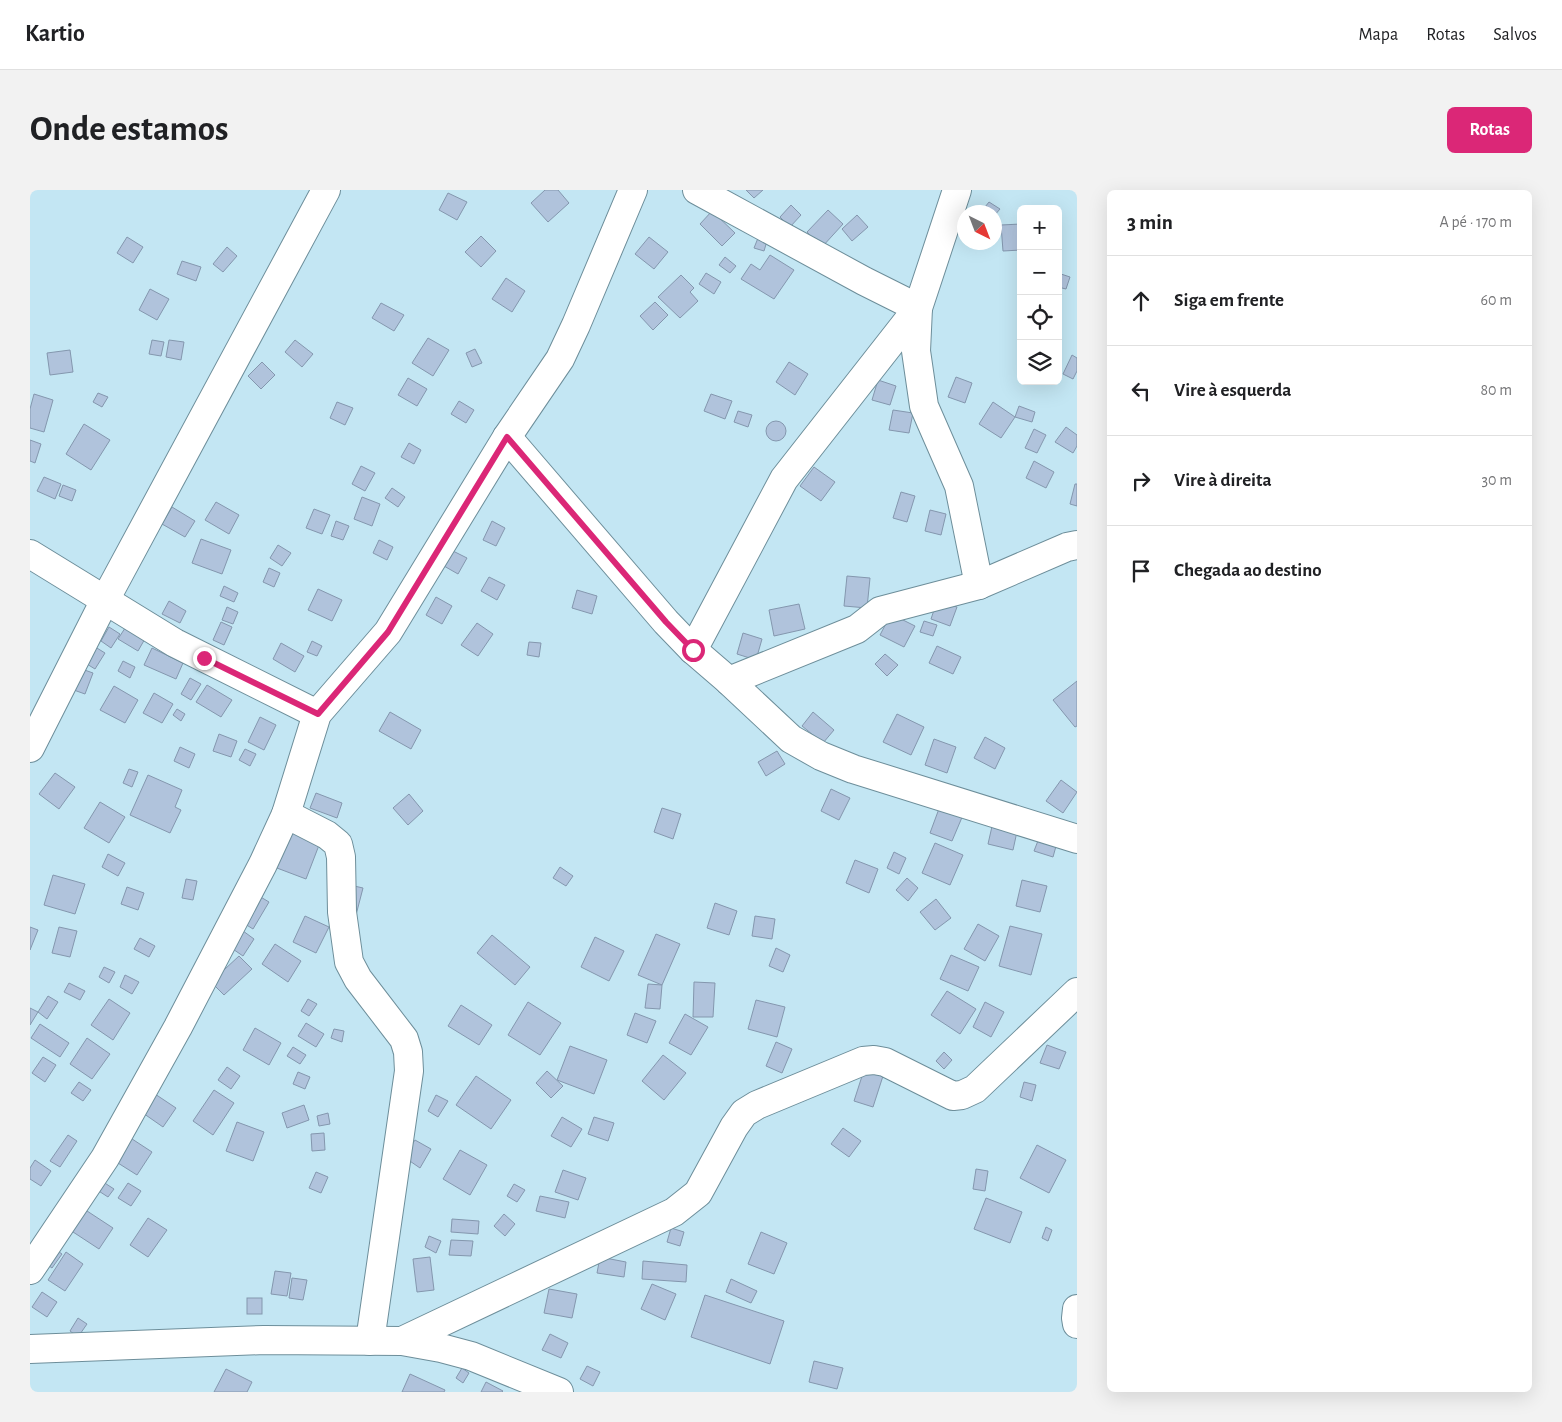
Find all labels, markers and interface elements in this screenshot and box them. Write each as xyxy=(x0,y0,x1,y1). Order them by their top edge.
text: Kartio xyxy=(25,22,85,46)
text: Mapa xyxy=(1359,26,1398,44)
text: Rotas xyxy=(1426,26,1465,44)
text: Salvos xyxy=(1493,26,1537,44)
button: Rotas xyxy=(1447,107,1532,153)
text: Onde estamos xyxy=(30,112,229,147)
north arrow xyxy=(957,205,1002,250)
map controls xyxy=(1017,205,1062,385)
button: + xyxy=(1017,205,1062,250)
text: 3 min xyxy=(1127,212,1173,233)
text: A pé · 170 m xyxy=(1440,214,1512,230)
button: − xyxy=(1017,250,1062,295)
icon: ahead xyxy=(1127,287,1155,315)
text: Siga em frente xyxy=(1174,291,1284,310)
text: 60 m xyxy=(1481,292,1512,308)
button: locate xyxy=(1017,295,1062,340)
button: layers xyxy=(1017,340,1062,385)
icon: left xyxy=(1127,377,1155,405)
text: Vire à esquerda xyxy=(1174,381,1291,400)
text: 80 m xyxy=(1481,382,1512,398)
icon: right xyxy=(1127,467,1155,495)
text: Vire à direita xyxy=(1174,471,1272,490)
text: 30 m xyxy=(1482,472,1512,488)
icon: arrive xyxy=(1127,557,1155,585)
text: Chegada ao destino xyxy=(1174,561,1322,580)
route start xyxy=(682,639,705,662)
route end xyxy=(193,647,216,670)

